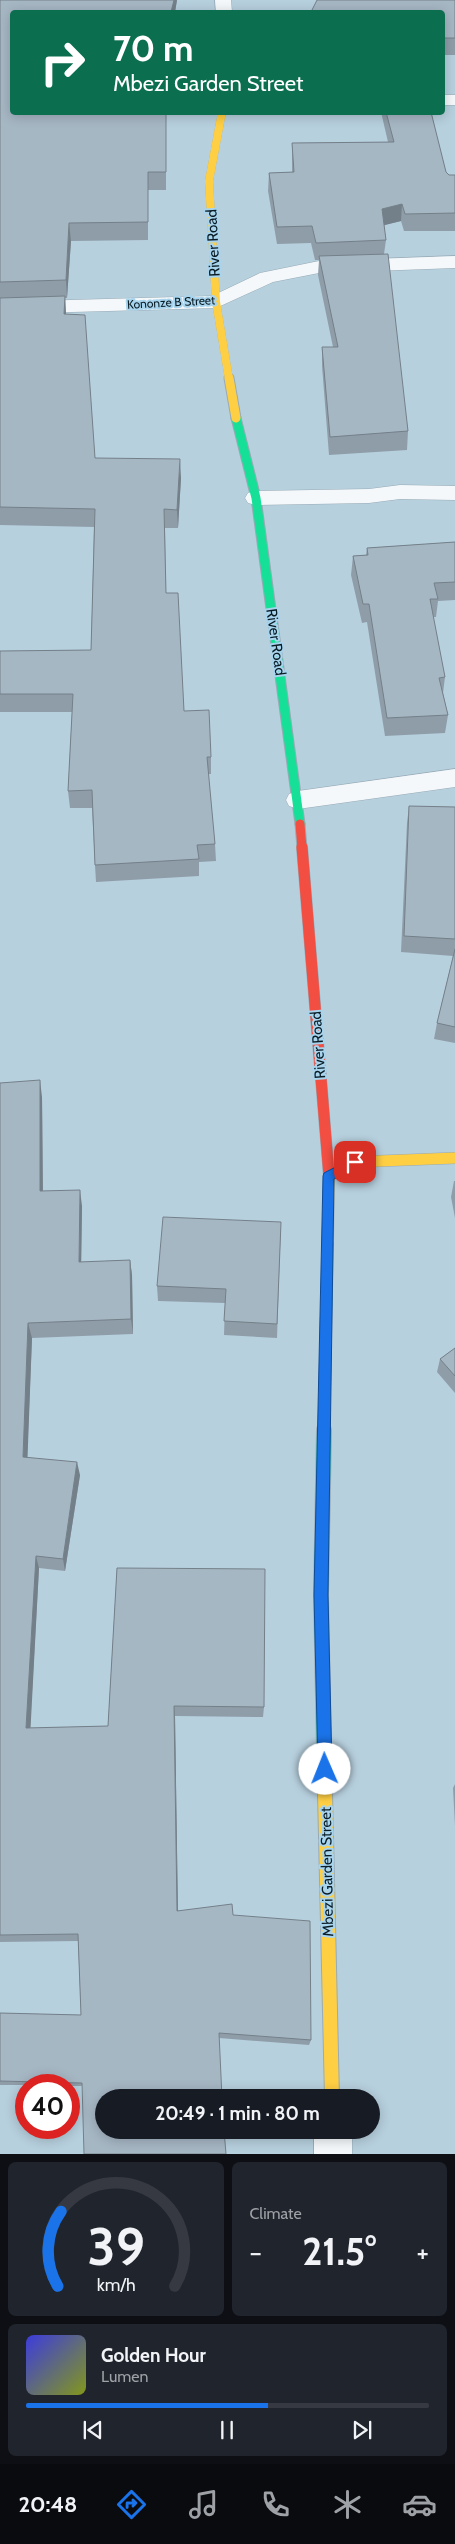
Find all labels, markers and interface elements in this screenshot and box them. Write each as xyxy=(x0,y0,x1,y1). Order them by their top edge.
text: 70 m xyxy=(113,27,194,70)
icon: right xyxy=(30,30,95,95)
text: Mbezi Garden Street xyxy=(113,70,303,97)
street label: River Road xyxy=(202,209,224,277)
street label: Kononze B Street xyxy=(127,292,215,312)
street label: River Road xyxy=(262,607,290,677)
street label: River Road xyxy=(307,1011,329,1079)
pin xyxy=(334,1141,376,1183)
icon: arrive xyxy=(341,1148,369,1176)
position arrow xyxy=(298,1742,350,1794)
street label: Mbezi Garden Street xyxy=(317,1807,337,1937)
speed limit sign: 40 xyxy=(15,2074,80,2139)
text: 20:49 · 1 min · 80 m xyxy=(155,2102,320,2125)
text: Climate xyxy=(250,2204,302,2223)
text: 39 xyxy=(87,2215,144,2278)
text: 21.5° xyxy=(302,2228,376,2275)
text: − xyxy=(250,2235,262,2269)
text: + xyxy=(417,2235,429,2269)
text: km/h xyxy=(96,2274,135,2295)
text: Golden Hour xyxy=(101,2344,206,2367)
text: Lumen xyxy=(101,2367,148,2386)
icon: previous xyxy=(79,2416,107,2444)
icon: pause xyxy=(213,2416,241,2444)
icon: next xyxy=(348,2416,376,2444)
icon: directions xyxy=(114,2487,149,2522)
icon: music xyxy=(186,2487,221,2522)
icon: phone xyxy=(258,2487,293,2522)
icon: climate xyxy=(330,2487,365,2522)
icon: car xyxy=(402,2487,437,2522)
text: 20:48 xyxy=(18,2491,77,2518)

